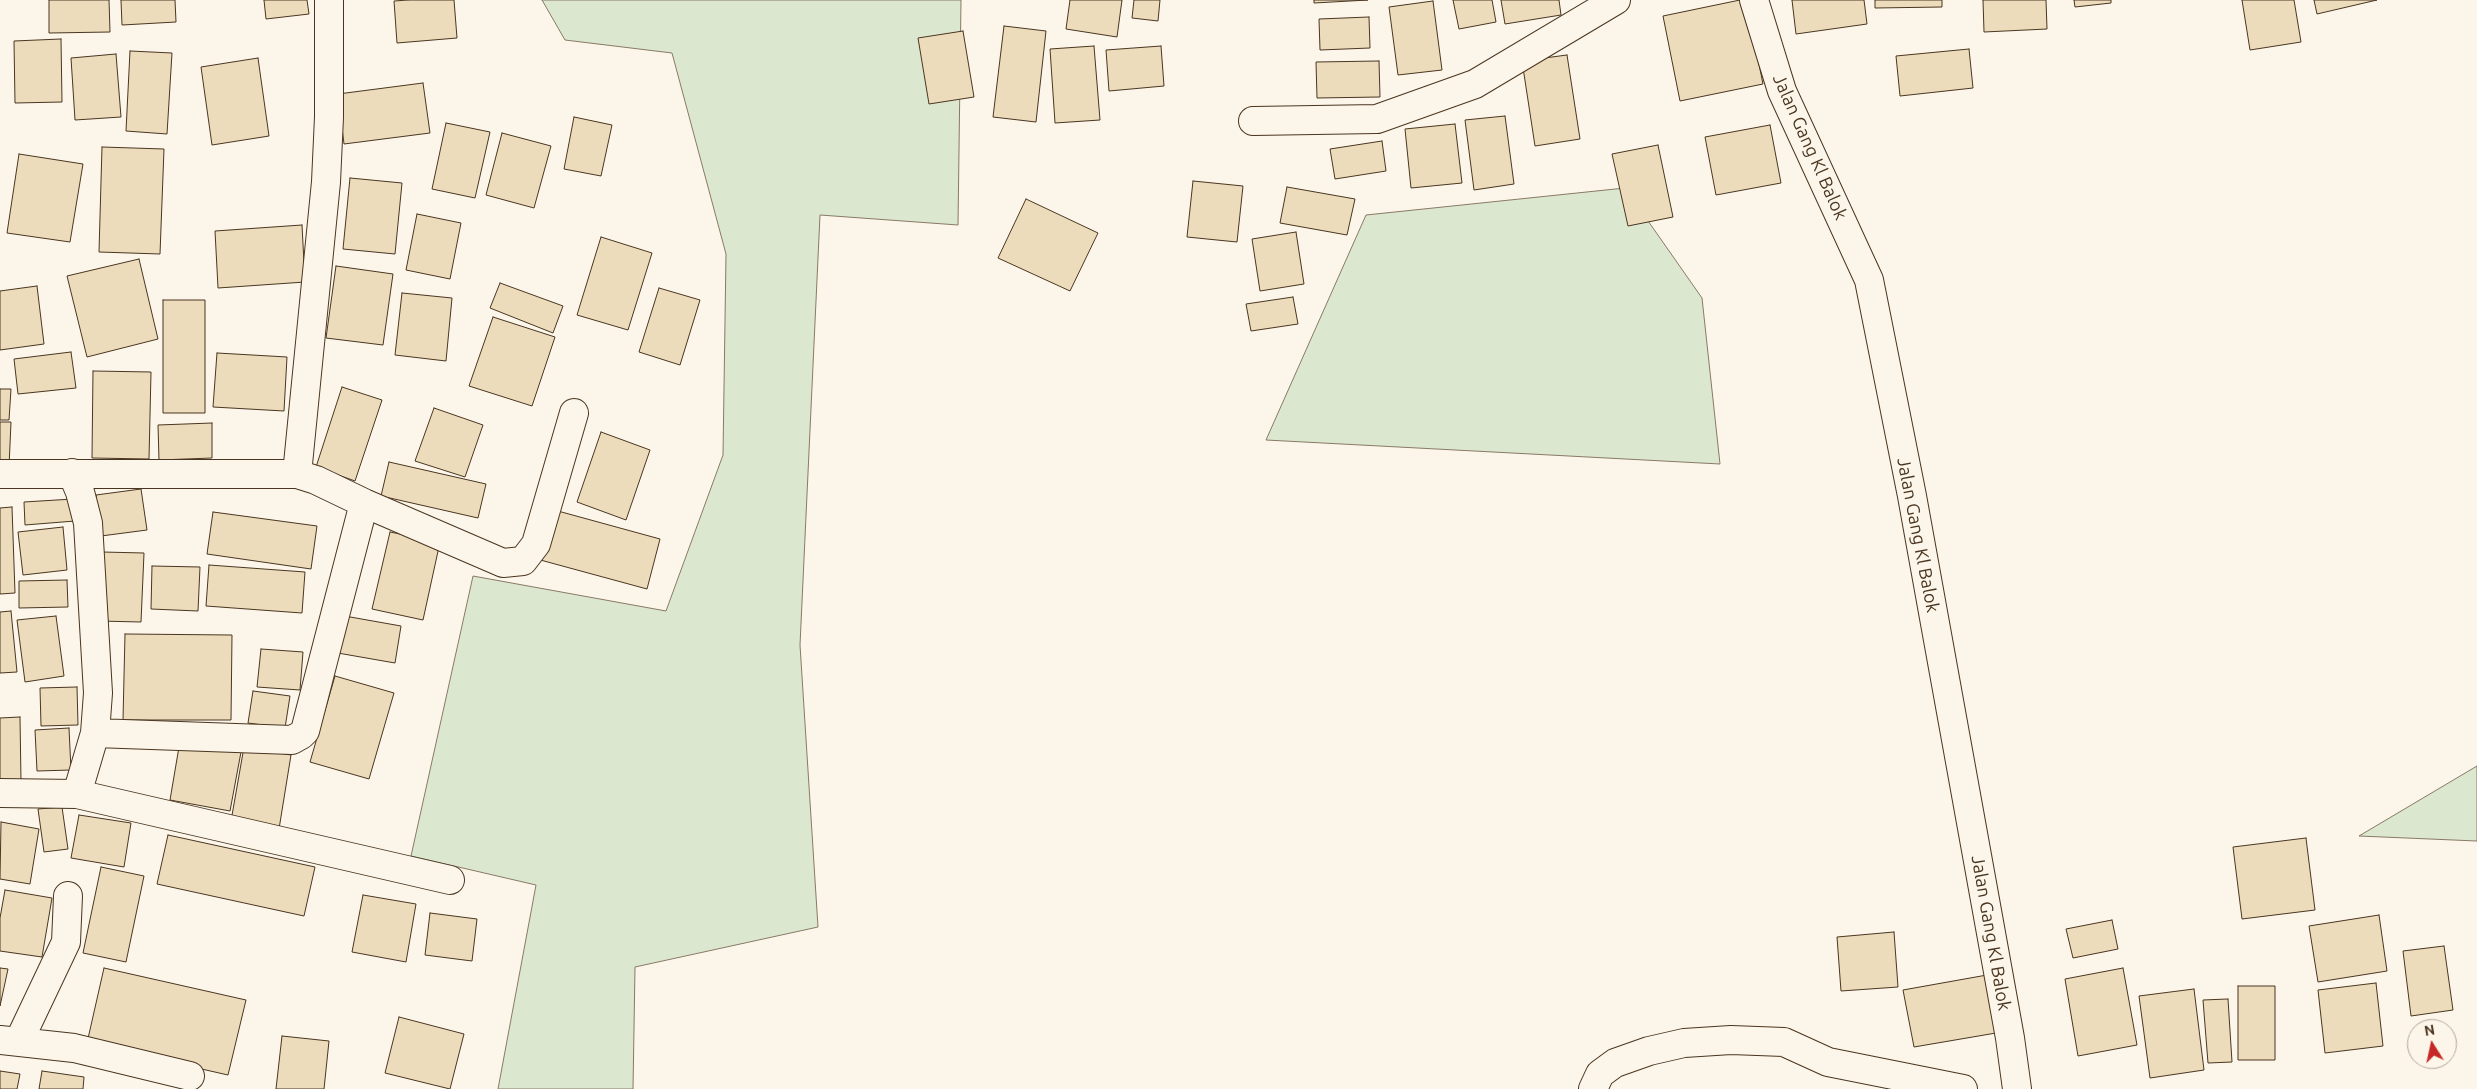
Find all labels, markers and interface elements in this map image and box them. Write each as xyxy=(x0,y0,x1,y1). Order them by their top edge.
street label: Jalan Gang Kl Balok xyxy=(1768,71,1852,223)
street label: Jalan Gang Kl Balok xyxy=(1892,456,1944,614)
street label: Jalan Gang Kl Balok xyxy=(1967,854,2015,1012)
north arrow xyxy=(2407,1019,2457,1069)
text: N xyxy=(2423,1021,2436,1039)

